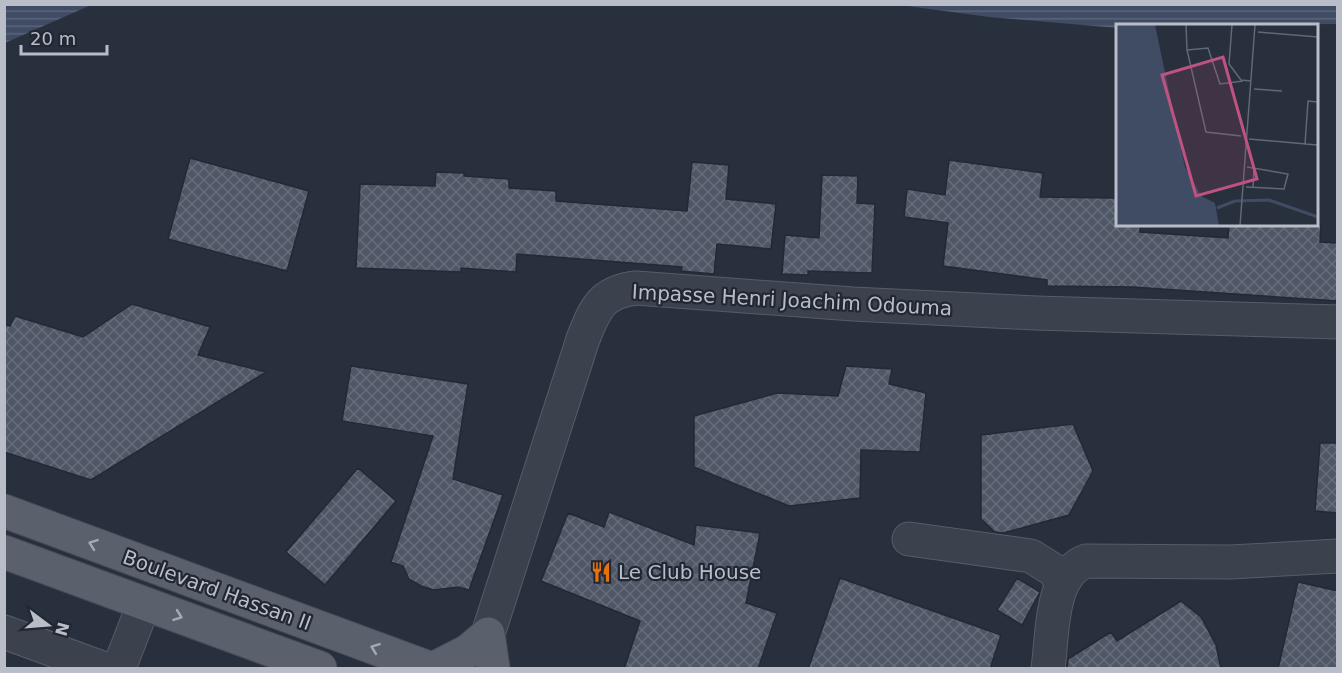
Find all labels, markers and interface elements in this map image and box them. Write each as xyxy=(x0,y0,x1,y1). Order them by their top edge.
scale bar xyxy=(21,18,106,56)
inset map xyxy=(1116,24,1318,226)
text: 20 m xyxy=(30,28,76,49)
street label: Impasse Henri Joachim Odouma xyxy=(631,280,953,320)
one-way arrow xyxy=(88,539,99,551)
street label: Boulevard Hassan II xyxy=(120,545,314,635)
restaurant icon: Le Club House xyxy=(589,560,613,584)
place label: Le Club House xyxy=(618,560,761,584)
north arrow xyxy=(18,595,78,655)
one-way arrow xyxy=(172,609,183,621)
text: N xyxy=(51,620,73,638)
one-way arrow xyxy=(370,643,381,655)

